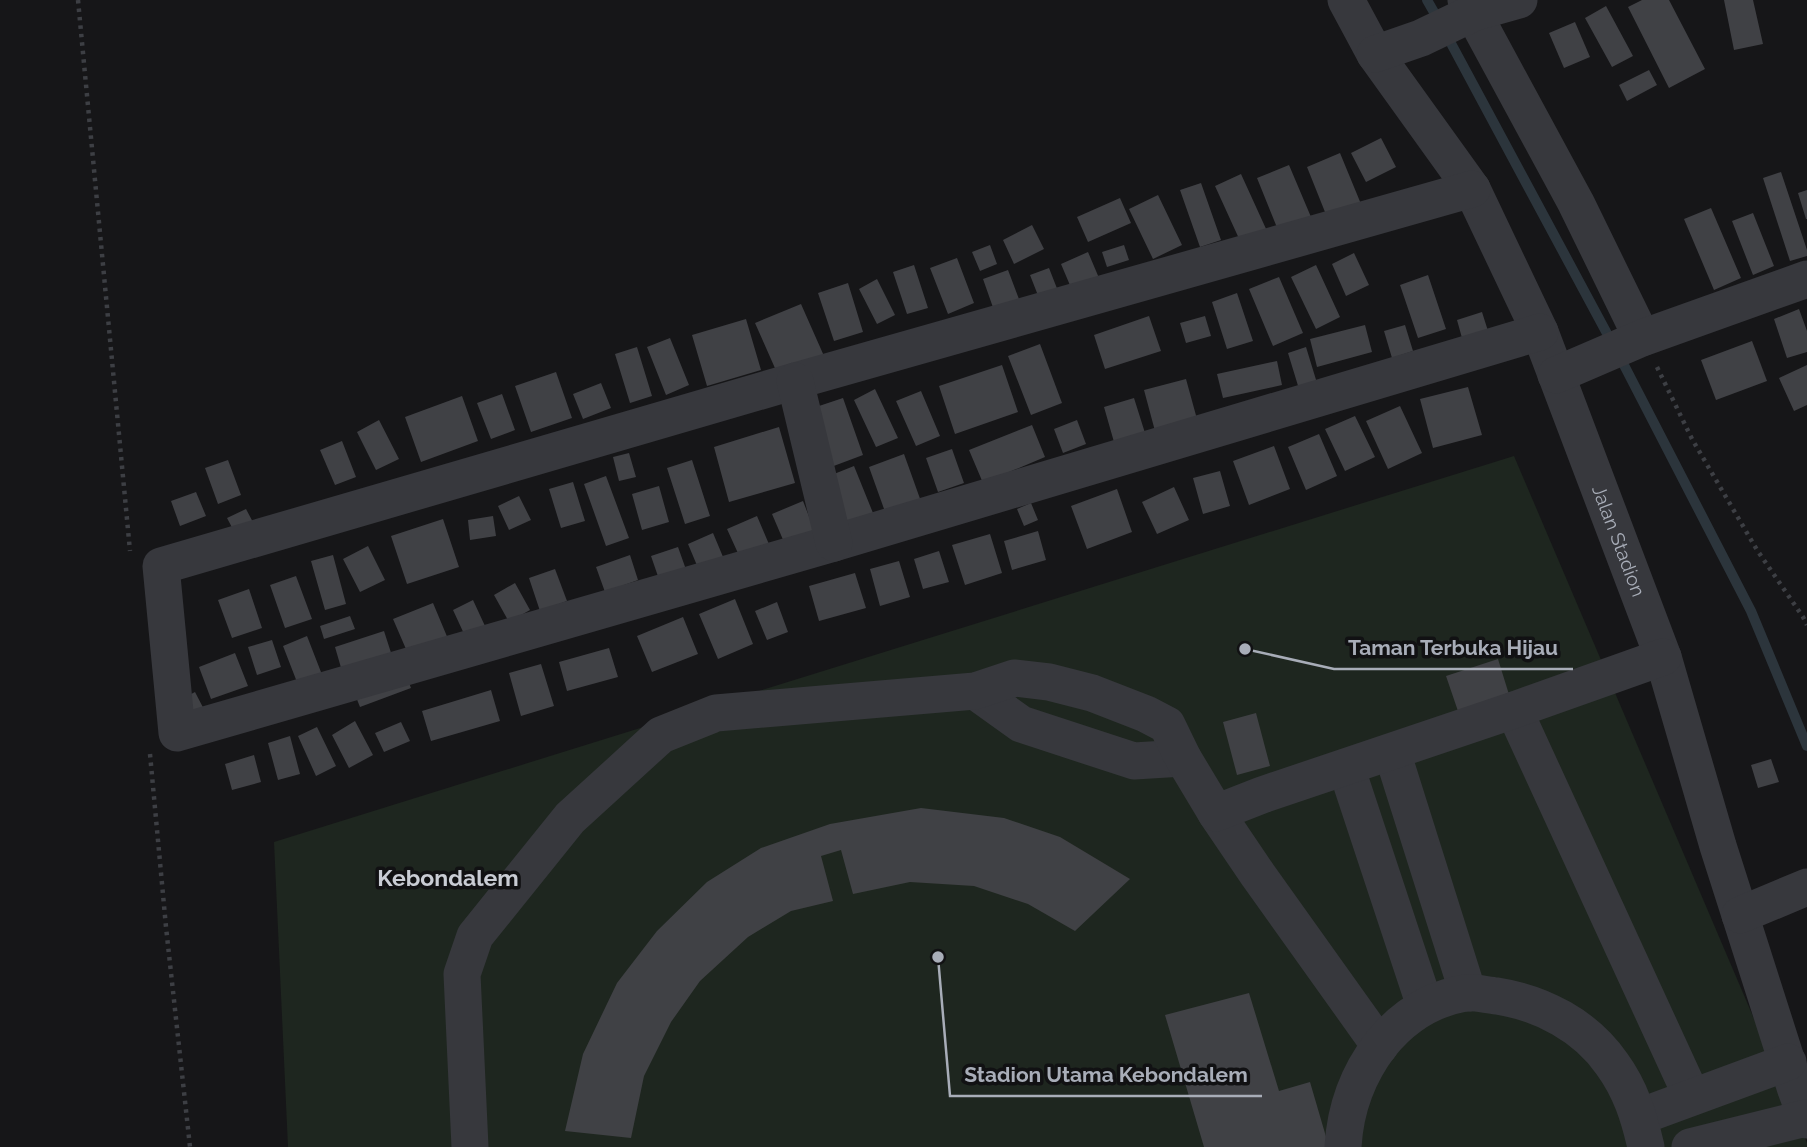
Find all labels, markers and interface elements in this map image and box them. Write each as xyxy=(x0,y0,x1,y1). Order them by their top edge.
street label: Jalan Stadion xyxy=(1588,482,1650,599)
callout: Taman Terbuka Hijau xyxy=(1334,627,1573,669)
text: Taman Terbuka Hijau xyxy=(1348,635,1558,660)
district label: Kebondalem xyxy=(377,864,519,891)
callout: Stadion Utama Kebondalem xyxy=(950,1054,1262,1096)
text: Stadion Utama Kebondalem xyxy=(964,1062,1248,1087)

